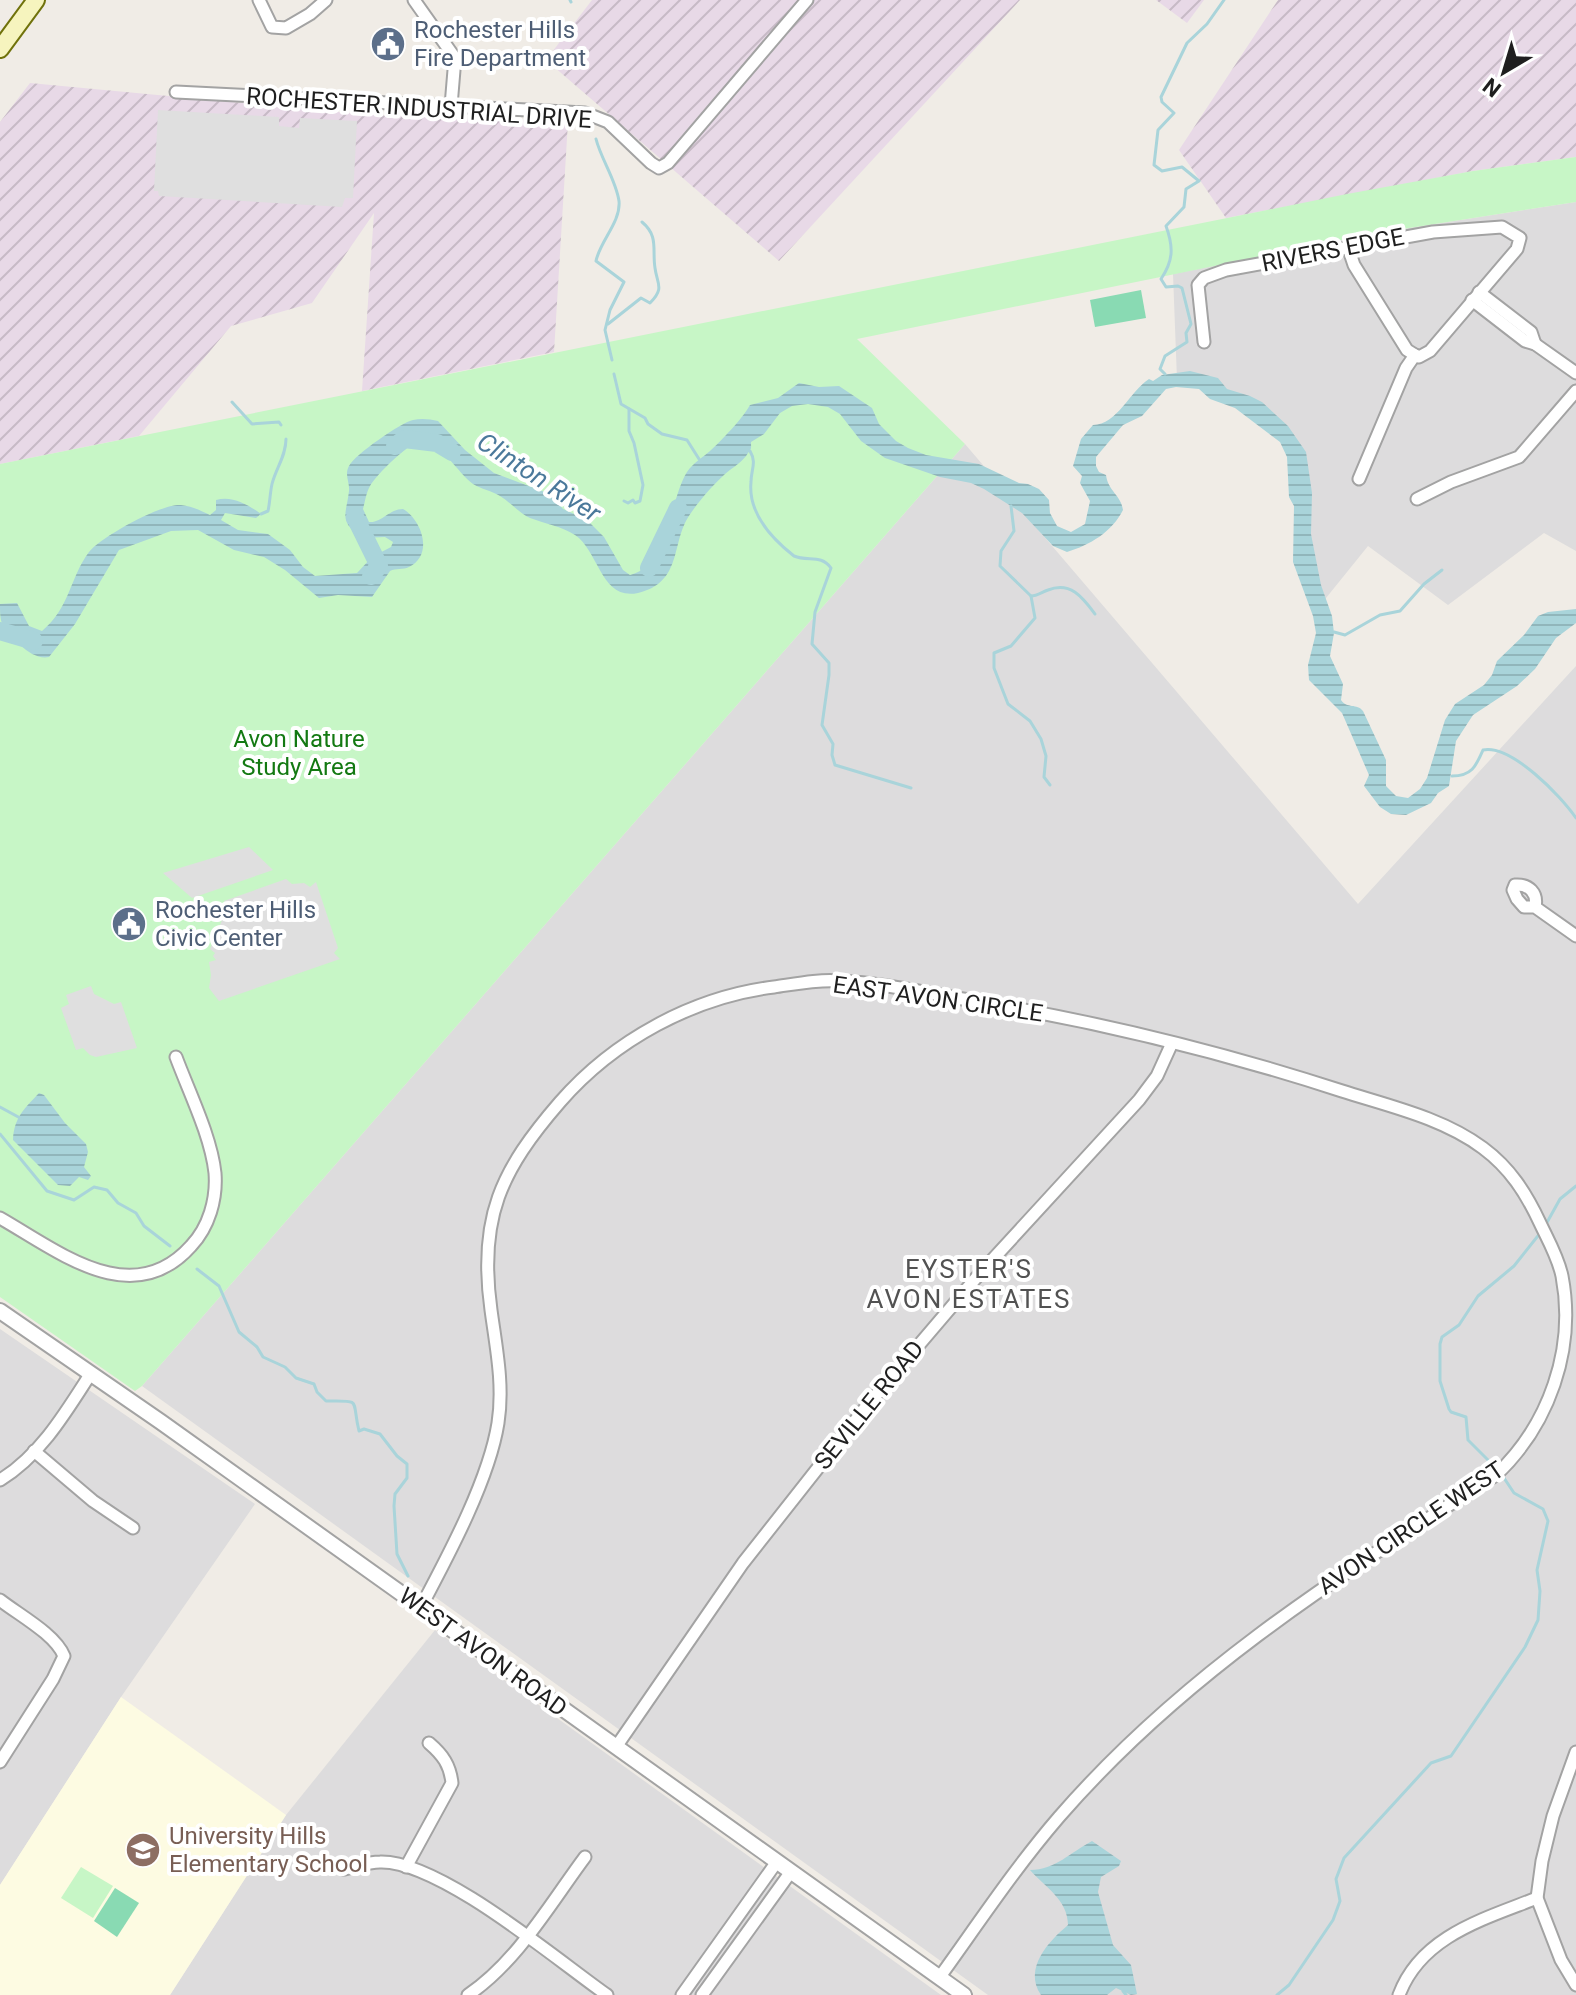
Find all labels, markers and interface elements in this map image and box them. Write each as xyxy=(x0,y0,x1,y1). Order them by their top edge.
place label: Rochester Hills Fire Department xyxy=(414,16,586,72)
public building icon: Rochester Hills Fire Department xyxy=(369,25,407,63)
north arrow xyxy=(1464,32,1544,112)
text: N xyxy=(1478,73,1506,102)
street label: ROCHESTER INDUSTRIAL DRIVE xyxy=(245,82,593,134)
street label: RIVERS EDGE xyxy=(1259,222,1407,278)
water label: Clinton River xyxy=(472,426,607,529)
park label: Avon Nature Study Area xyxy=(233,725,365,781)
place label: Rochester Hills Civic Center xyxy=(155,896,316,952)
public building icon: Rochester Hills Civic Center xyxy=(110,905,148,943)
street label: EAST AVON CIRCLE xyxy=(831,970,1045,1028)
district label: EYSTER'S AVON ESTATES xyxy=(867,1254,1071,1314)
street label: SEVILLE ROAD xyxy=(809,1335,929,1475)
street label: AVON CIRCLE WEST xyxy=(1313,1455,1509,1601)
street label: WEST AVON ROAD xyxy=(394,1582,572,1722)
place label: University Hills Elementary School xyxy=(169,1822,368,1878)
school or university icon: University Hills Elementary School xyxy=(124,1831,162,1869)

